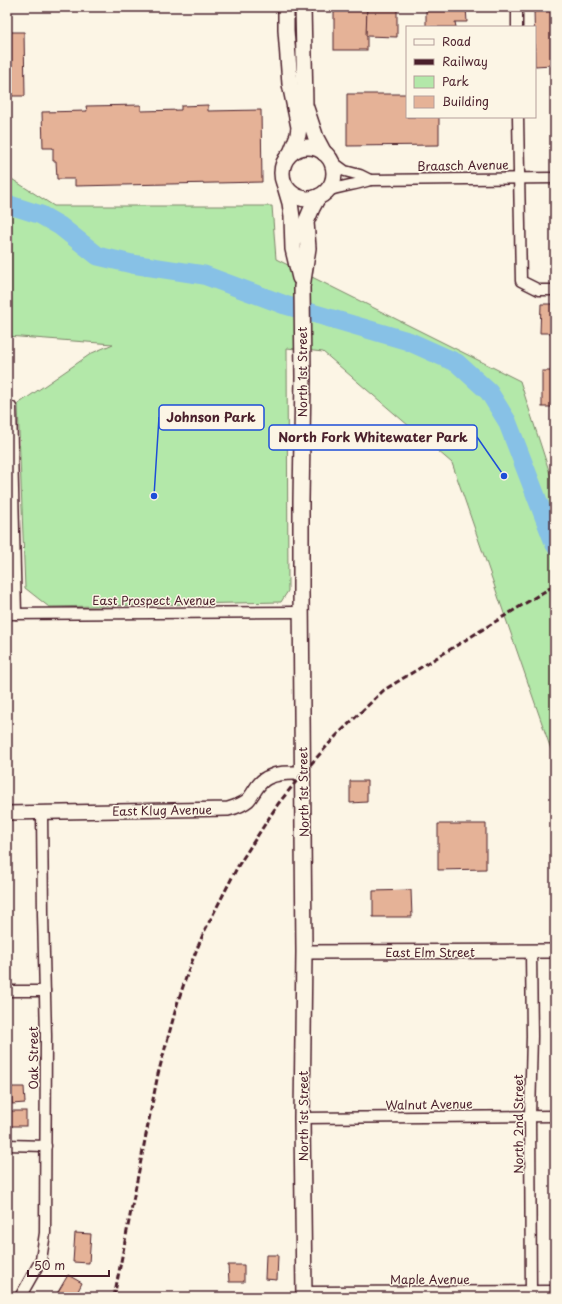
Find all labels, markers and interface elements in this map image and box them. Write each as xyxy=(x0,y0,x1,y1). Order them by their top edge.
legend xyxy=(406,26,536,118)
text: Road xyxy=(442,32,471,50)
text: Railway xyxy=(442,52,488,70)
text: Park xyxy=(442,72,469,90)
text: Building xyxy=(442,92,489,110)
street label: Braasch Avenue xyxy=(417,155,509,175)
street label: North 1st Street xyxy=(293,327,311,417)
callout: Johnson Park xyxy=(159,405,264,430)
text: Johnson Park xyxy=(166,407,256,426)
callout: North Fork Whitewater Park xyxy=(269,425,477,450)
text: North Fork Whitewater Park xyxy=(278,427,468,446)
street label: East Prospect Avenue xyxy=(92,591,216,609)
street label: North 1st Street xyxy=(293,747,313,837)
street label: East Klug Avenue xyxy=(112,800,213,820)
street label: East Elm Street xyxy=(385,943,475,961)
street label: Oak Street xyxy=(24,1026,42,1090)
street label: North 1st Street xyxy=(294,1071,312,1161)
street label: North 2nd Street xyxy=(509,1074,527,1174)
street label: Walnut Avenue xyxy=(385,1094,473,1114)
scale bar xyxy=(28,1252,109,1278)
text: 50 m xyxy=(34,1256,65,1274)
street label: Maple Avenue xyxy=(390,1270,470,1288)

